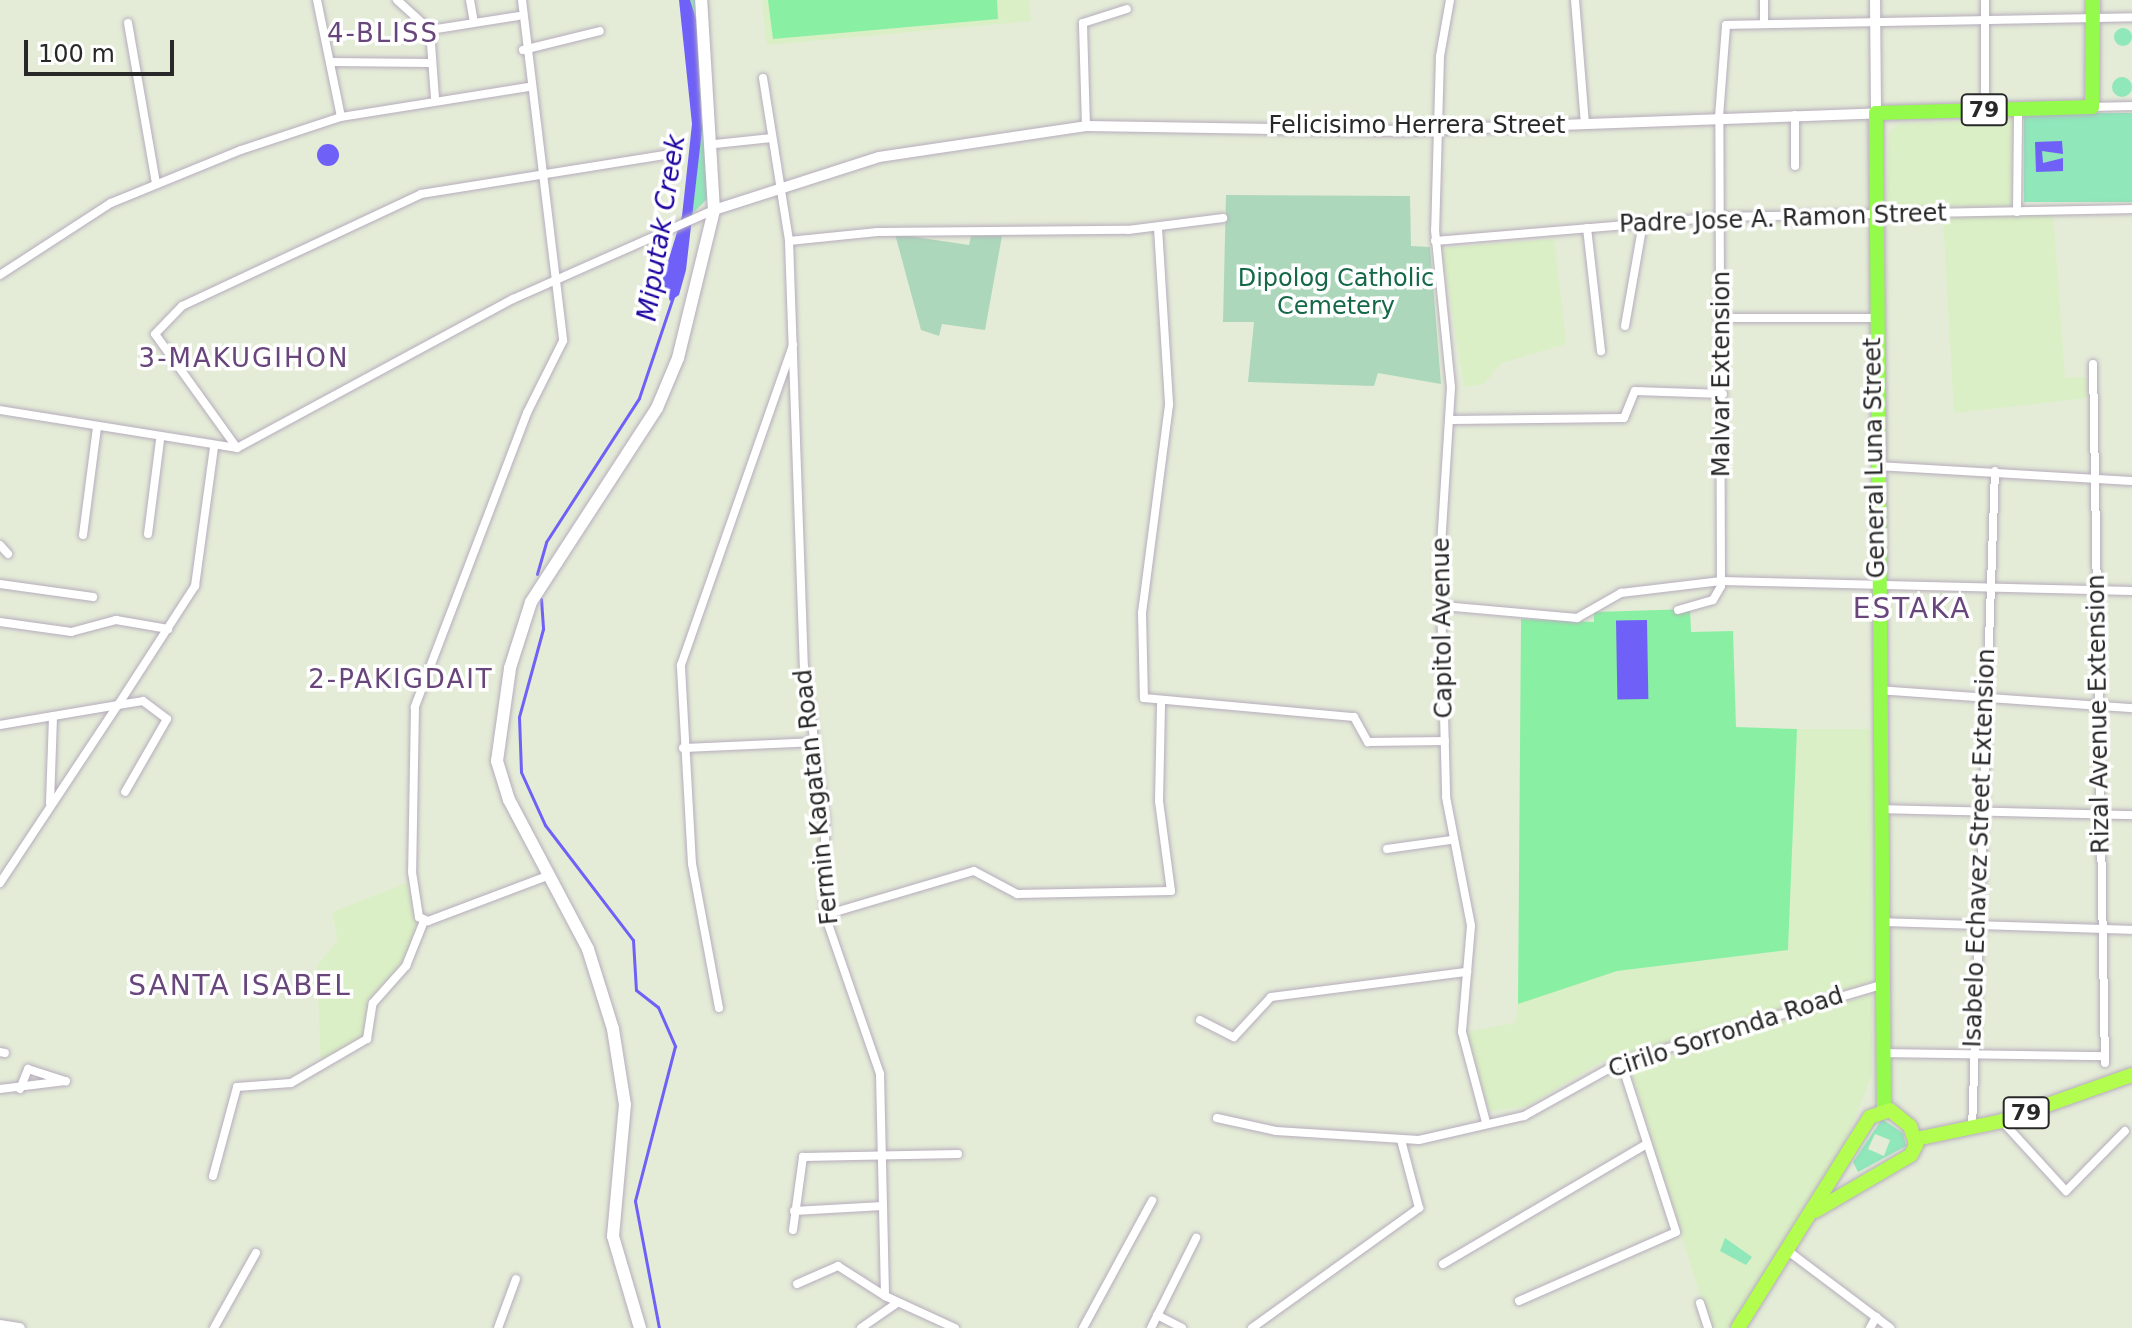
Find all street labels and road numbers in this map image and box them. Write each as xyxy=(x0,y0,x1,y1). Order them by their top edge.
road number: 79 xyxy=(1960,92,2008,128)
street label: Felicisimo Herrera Street xyxy=(1269,112,1565,140)
street label: Padre Jose A. Ramon Street xyxy=(1619,199,1947,239)
street label: Malvar Extension xyxy=(1708,271,1736,477)
street label: General Luna Street xyxy=(1859,337,1891,579)
street label: Capitol Avenue xyxy=(1427,537,1459,719)
street label: Rizal Avenue Extension xyxy=(2082,574,2116,854)
street label: Isabelo Echavez Street Extension xyxy=(1959,648,2001,1048)
street label: Fermin Kagatan Road xyxy=(789,668,845,926)
street label: Cirilo Sorronda Road xyxy=(1605,981,1847,1085)
road number: 79 xyxy=(2002,1095,2050,1131)

